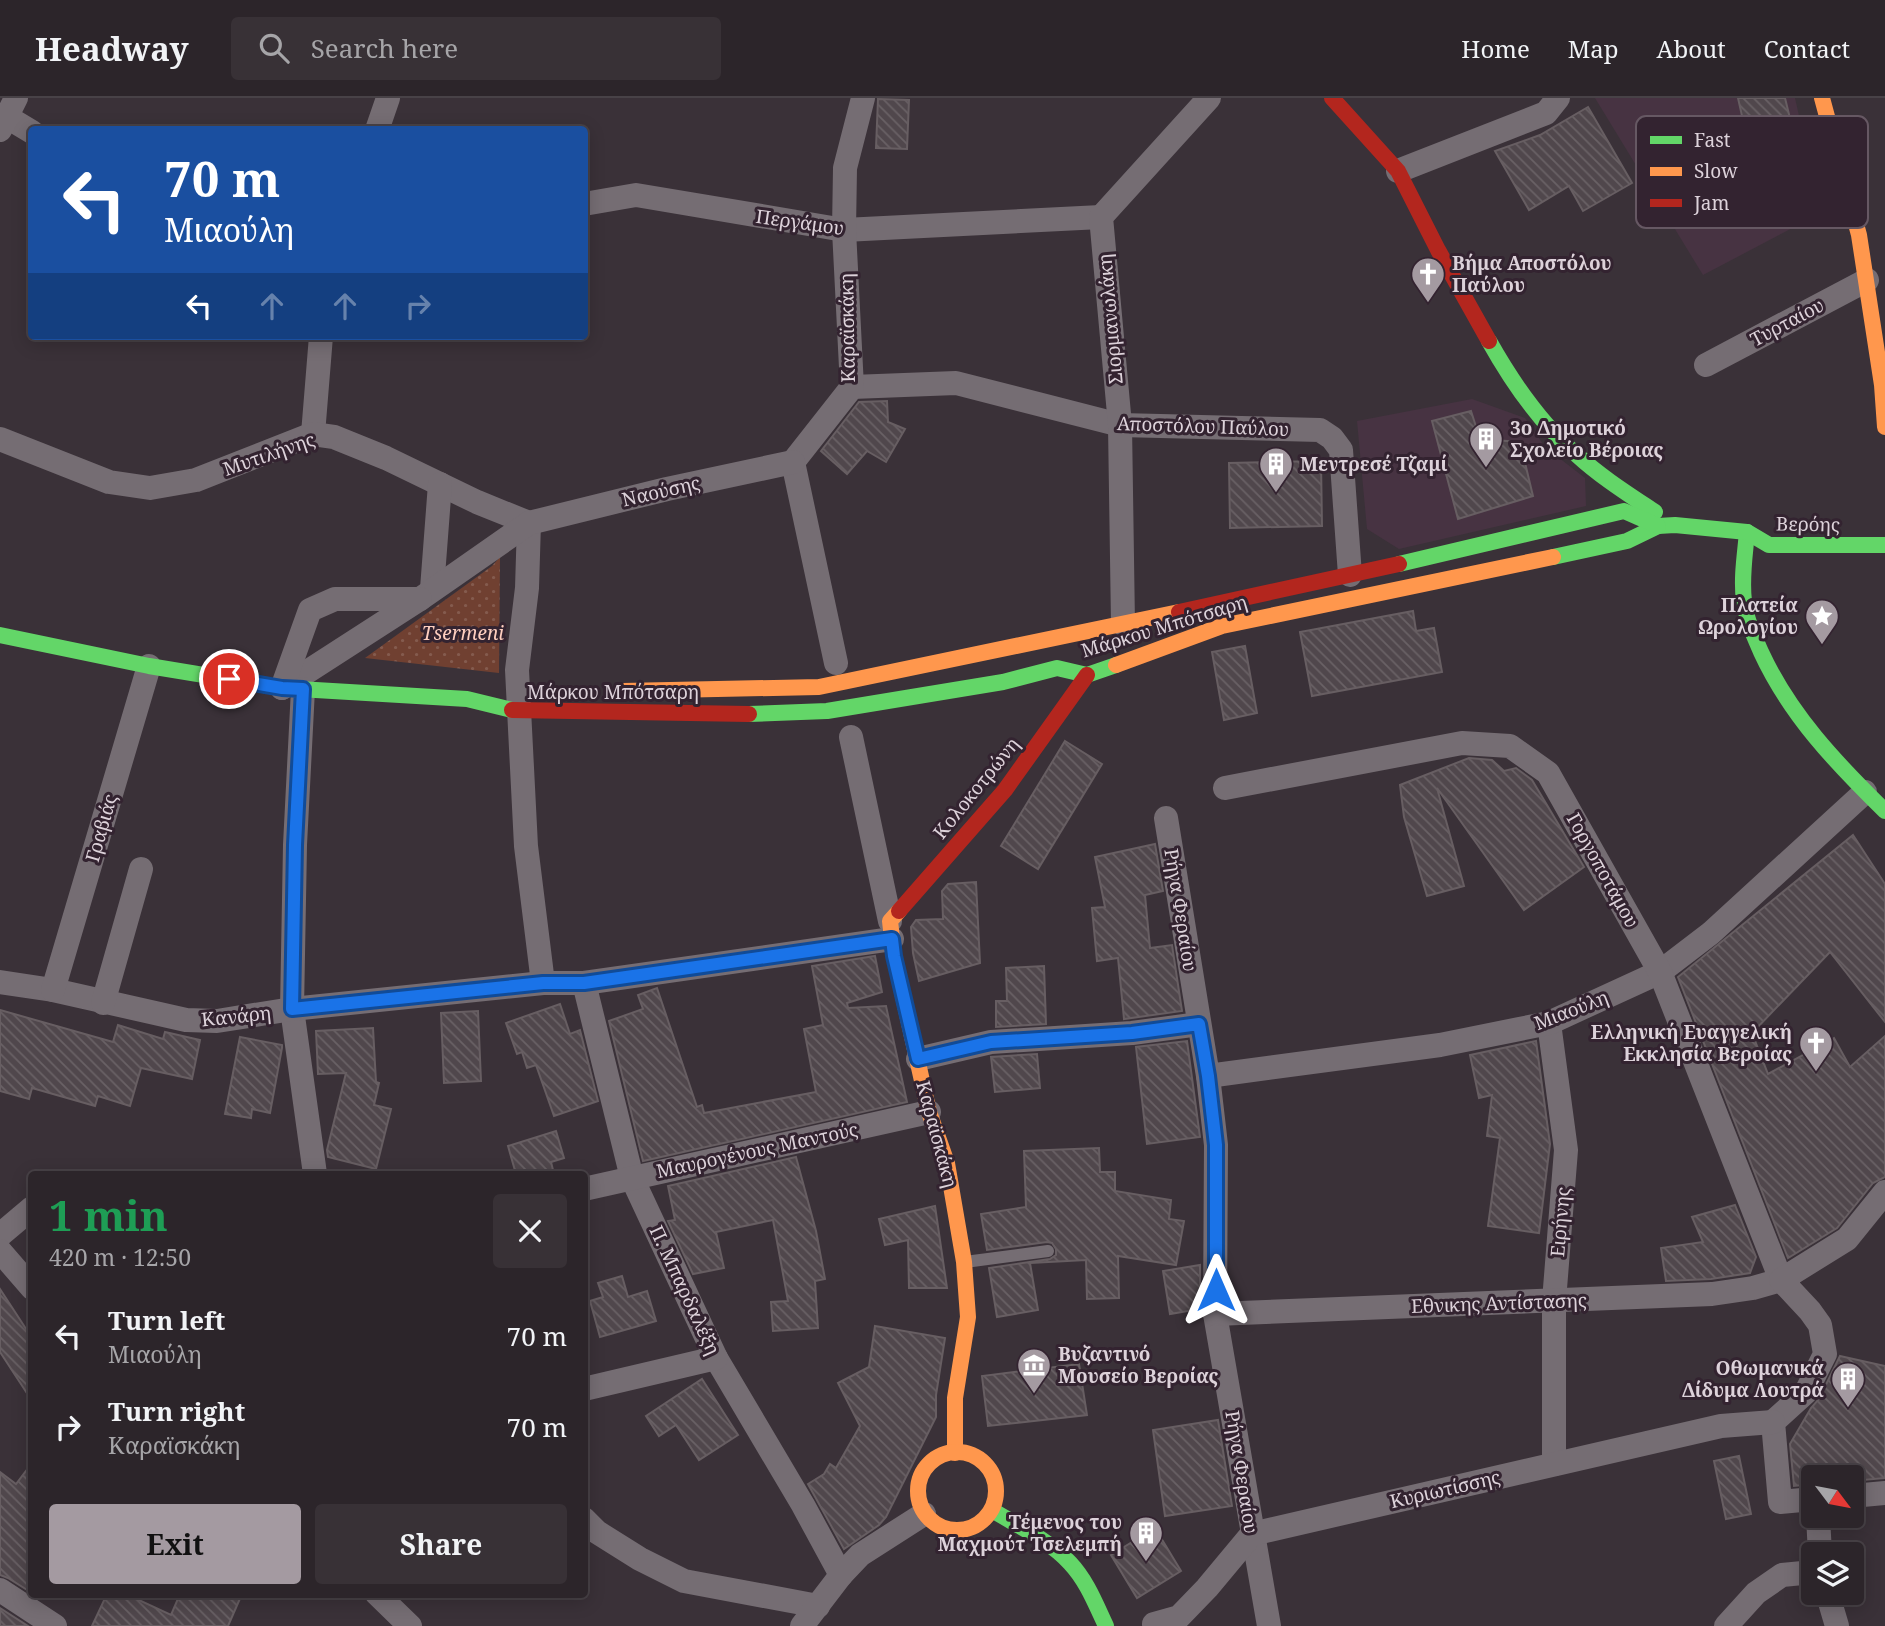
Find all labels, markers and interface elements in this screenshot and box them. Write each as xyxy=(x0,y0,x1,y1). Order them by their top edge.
search box xyxy=(231,17,721,80)
text: Headway xyxy=(35,26,189,71)
icon: search xyxy=(255,29,293,67)
text: Search here xyxy=(311,30,458,66)
text: Home xyxy=(1461,32,1530,65)
text: Map xyxy=(1568,32,1619,65)
text: About xyxy=(1657,32,1726,65)
text: Contact xyxy=(1764,32,1850,65)
legend xyxy=(1636,116,1868,228)
text: Fast xyxy=(1694,127,1731,153)
text: 70 m xyxy=(164,145,280,211)
icon: left xyxy=(49,154,140,245)
text: Slow xyxy=(1694,158,1738,184)
text: Jam xyxy=(1693,190,1729,216)
street label: Περγάμου xyxy=(754,203,846,241)
text: Μιαούλη xyxy=(164,208,294,251)
place label: Βήμα Αποστόλου Παύλου xyxy=(1452,250,1612,298)
street label: Σιορμανωλάκη xyxy=(1091,253,1129,385)
church icon: Βήμα Αποστόλου Παύλου xyxy=(1409,255,1447,304)
street label: Καραϊσκάκη xyxy=(833,273,861,383)
icon: left xyxy=(180,287,218,325)
icon: ahead xyxy=(253,287,291,325)
icon: ahead xyxy=(326,287,364,325)
icon: right xyxy=(399,287,437,325)
street label: Τυρταίου xyxy=(1746,292,1828,352)
street label: Αποστόλου Παύλου xyxy=(1117,410,1289,442)
place label: 3ο Δημοτικό Σχολείο Βέροιας xyxy=(1510,415,1664,463)
building icon: 3ο Δημοτικό Σχολείο Βέροιας xyxy=(1467,420,1505,469)
street label: Mυτιλήνης xyxy=(220,426,318,482)
building icon: Μεντρεσέ Τζαμί xyxy=(1257,445,1295,494)
place label: Μεντρεσέ Τζαμί xyxy=(1300,451,1448,477)
street label: Ναούσης xyxy=(619,469,703,513)
street label: Βερόης xyxy=(1776,510,1840,538)
street label: Μάρκου Μπότσαρη xyxy=(1078,588,1250,664)
place label: Πλατεία Ωρολογίου xyxy=(1698,592,1798,640)
place icon: Πλατεία Ωρολογίου xyxy=(1803,597,1841,646)
park label: Tsermeni xyxy=(422,620,504,646)
pin xyxy=(199,649,259,709)
icon: arrive xyxy=(210,660,248,698)
street label: Μάρκου Μπότσαρη xyxy=(527,679,699,705)
street label: Κολοκοτρώνη xyxy=(927,732,1025,844)
street label: Γραβιάς xyxy=(79,791,123,865)
street label: Γοργοποτάμου xyxy=(1561,808,1645,932)
street label: Ρήγα Φεραίου xyxy=(1158,847,1204,973)
street label: Μιαούλη xyxy=(1530,984,1612,1036)
street label: Κανάρη xyxy=(200,999,272,1033)
place label: Ελληνική Ευαγγελική Εκκλησία Βεροίας xyxy=(1591,1019,1792,1067)
church icon: Ελληνική Ευαγγελική Εκκλησία Βεροίας xyxy=(1797,1024,1835,1073)
street label: Καραϊσκάκη xyxy=(910,1078,964,1190)
street label: Μαυρογένους Μαντούς xyxy=(654,1116,860,1184)
text: 1 min xyxy=(49,1186,168,1243)
street label: Ειρήνης xyxy=(1544,1186,1576,1258)
button: close xyxy=(493,1194,567,1268)
street label: Π. Μπαρδαλέξη xyxy=(644,1221,726,1359)
text: 420 m · 12:50 xyxy=(49,1241,191,1273)
position arrow xyxy=(1179,1253,1253,1327)
street label: Εθνικης Αντίστασης xyxy=(1411,1287,1587,1319)
text: Turn left xyxy=(108,1302,225,1338)
icon: left xyxy=(49,1317,87,1355)
text: 70 m xyxy=(507,1318,567,1354)
text: Μιαούλη xyxy=(108,1338,202,1370)
place label: Βυζαντινό Μουσείο Βεροίας xyxy=(1058,1341,1219,1389)
museum icon: Βυζαντινό Μουσείο Βεροίας xyxy=(1015,1346,1053,1395)
place label: Οθωμανικά Δίδυμα Λουτρά xyxy=(1682,1355,1824,1403)
building icon: Οθωμανικά Δίδυμα Λουτρά xyxy=(1829,1360,1867,1409)
text: Turn right xyxy=(108,1393,245,1429)
icon: right xyxy=(49,1408,87,1446)
text: 70 m xyxy=(507,1409,567,1445)
street label: Ρήγα Φεραίου xyxy=(1219,1409,1265,1535)
text: Καραϊσκάκη xyxy=(108,1429,240,1461)
street label: Κυριωτίσσης xyxy=(1387,1464,1503,1514)
north arrow xyxy=(1801,1465,1864,1528)
map controls xyxy=(1801,1465,1864,1605)
button: Exit xyxy=(49,1504,301,1584)
button: Share xyxy=(315,1504,567,1584)
place label: Τέμενος του Μαχμούτ Τσελεμπή xyxy=(938,1509,1122,1557)
building icon: Τέμενος του Μαχμούτ Τσελεμπή xyxy=(1127,1514,1165,1563)
button: layers xyxy=(1801,1542,1864,1605)

